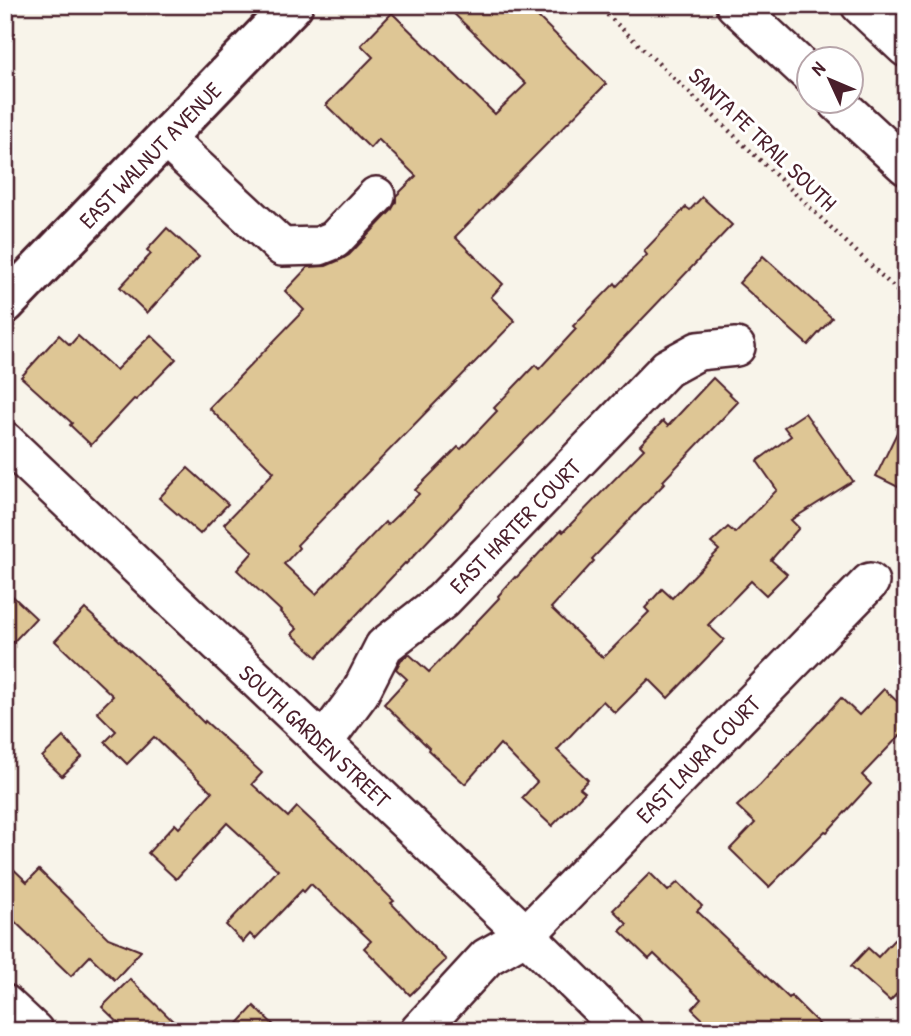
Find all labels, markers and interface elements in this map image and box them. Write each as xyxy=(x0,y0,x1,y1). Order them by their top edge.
north arrow xyxy=(796,46,866,116)
street label: SANTA FE TRAIL SOUTH xyxy=(683,61,843,217)
street label: EAST WALNUT AVENUE xyxy=(72,75,228,235)
street label: EAST HARTER COURT xyxy=(443,452,588,600)
street label: SOUTH GARDEN STREET xyxy=(232,657,398,815)
street label: EAST LAURA COURT xyxy=(629,688,767,830)

